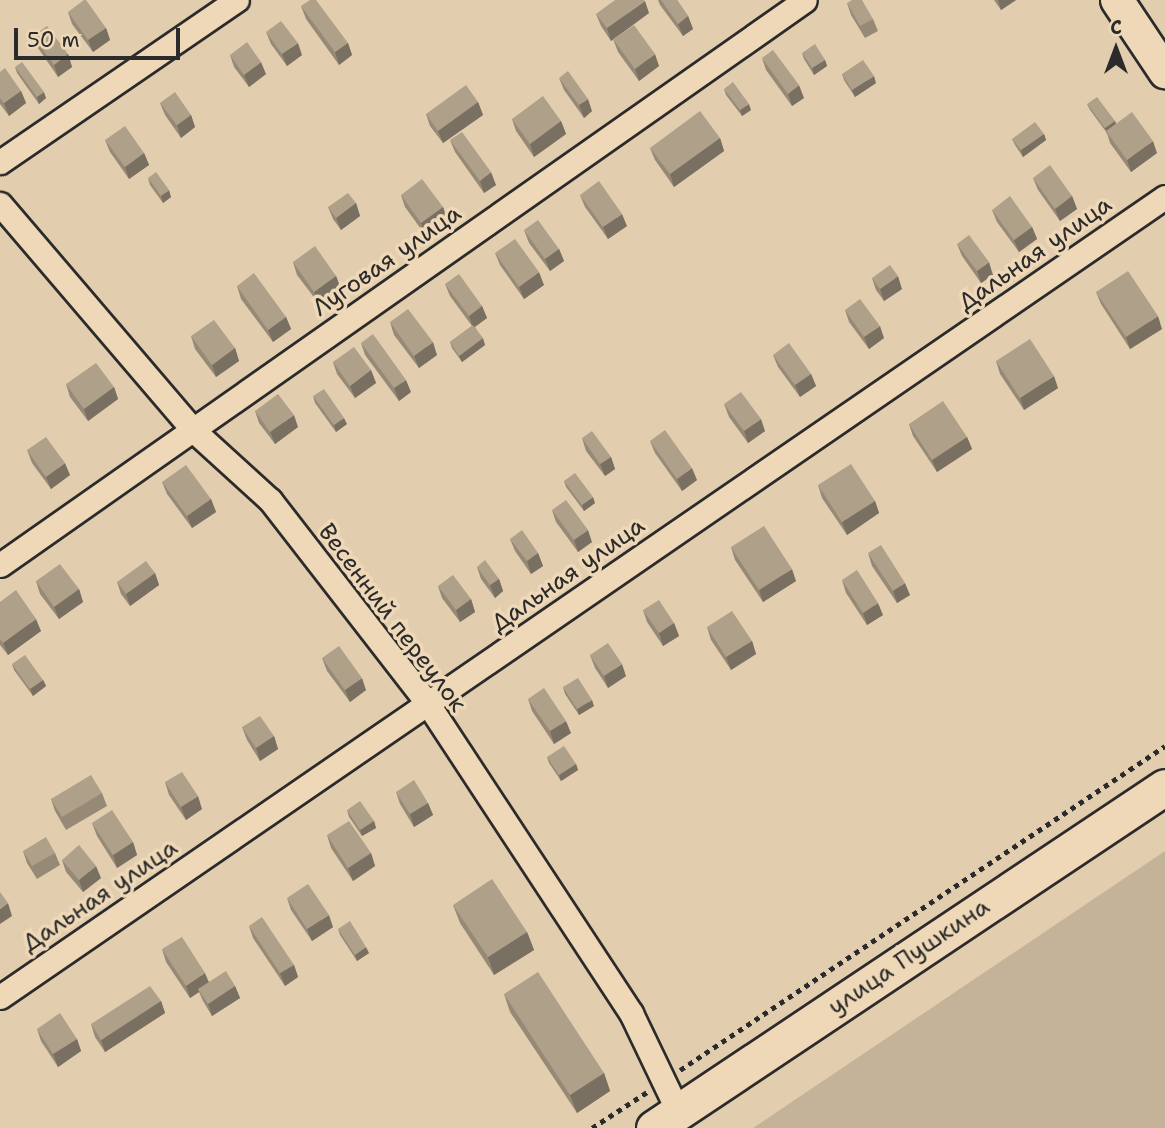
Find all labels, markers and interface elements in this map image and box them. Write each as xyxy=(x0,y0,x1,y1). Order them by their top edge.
scale bar xyxy=(18,14,184,58)
north arrow xyxy=(1081,14,1151,84)
text: С xyxy=(1110,15,1122,40)
text: 50 m xyxy=(27,26,80,54)
street label: Дальная улица xyxy=(953,190,1117,318)
street label: Луговая улица xyxy=(307,199,467,323)
street label: Дальная улица xyxy=(486,511,650,639)
street label: Весенний переулок xyxy=(312,518,472,718)
street label: Дальная улица xyxy=(17,833,183,959)
street label: улица Пушкина xyxy=(823,892,995,1022)

